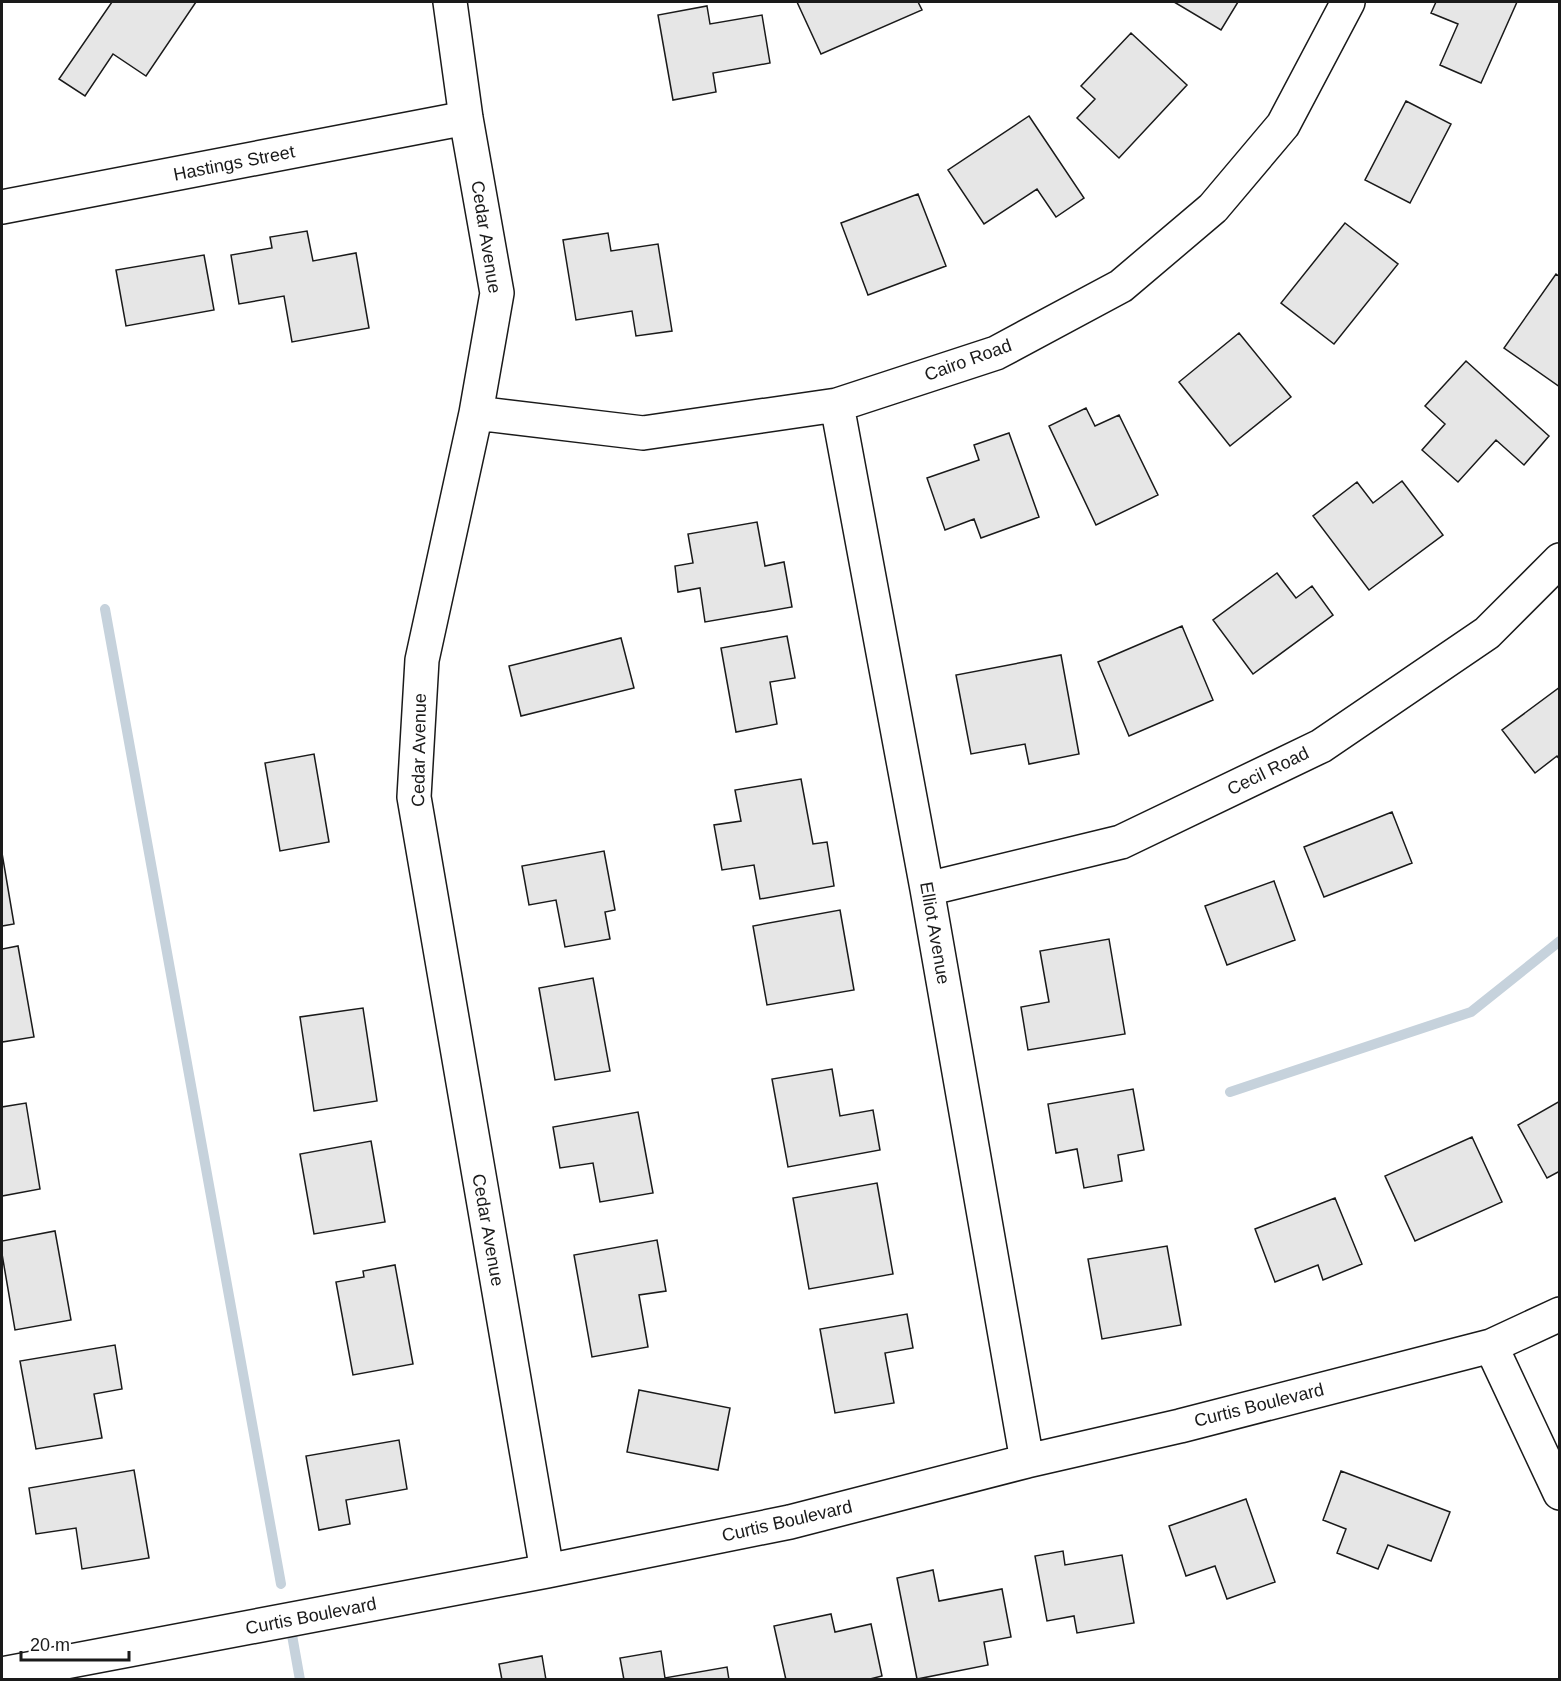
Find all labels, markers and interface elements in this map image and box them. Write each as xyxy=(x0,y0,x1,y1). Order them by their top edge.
street label: Hastings Street xyxy=(172,141,296,185)
street label: Cedar Avenue xyxy=(467,179,505,295)
street label: Cairo Road xyxy=(922,335,1014,385)
street label: Cedar Avenue xyxy=(408,693,430,807)
street label: Cecil Road xyxy=(1224,743,1312,799)
street label: Elliot Avenue xyxy=(916,880,954,986)
street label: Cedar Avenue xyxy=(468,1172,508,1288)
street label: Curtis Boulevard xyxy=(1192,1379,1326,1431)
street label: Curtis Boulevard xyxy=(720,1496,854,1546)
street label: Curtis Boulevard xyxy=(244,1593,378,1639)
scale bar xyxy=(21,1624,129,1662)
text: 20 m xyxy=(30,1635,70,1655)

